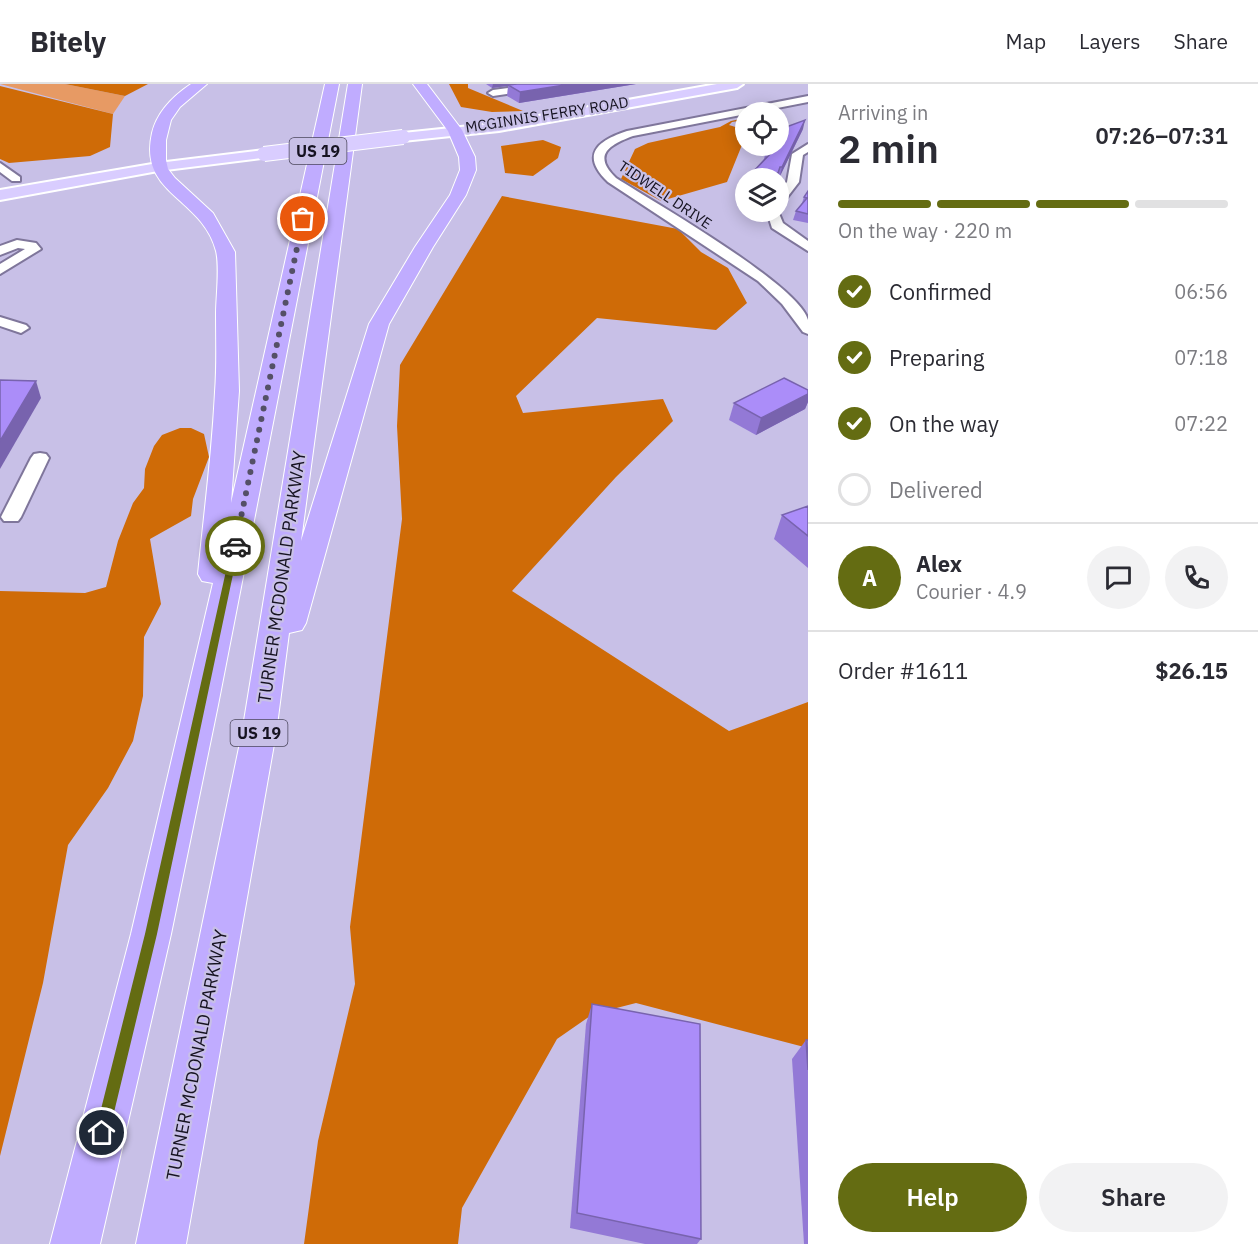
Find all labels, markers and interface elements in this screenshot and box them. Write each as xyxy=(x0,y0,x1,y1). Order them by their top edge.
text: Bitely xyxy=(30,23,106,60)
text: Map xyxy=(1006,27,1046,55)
text: Layers xyxy=(1079,27,1141,55)
text: Share xyxy=(1174,27,1228,55)
street label: MCGINNIS FERRY ROAD xyxy=(464,92,630,137)
text: Arriving in xyxy=(838,99,928,126)
map controls xyxy=(735,102,789,222)
button: locate xyxy=(735,102,789,156)
text: 07:26–07:31 xyxy=(1095,121,1228,150)
text: 2 min xyxy=(838,123,939,174)
road number: US 19 xyxy=(290,138,346,164)
street label: TIDWELL DRIVE xyxy=(615,156,716,233)
button: layers xyxy=(735,168,789,222)
pin xyxy=(277,193,328,244)
icon: bag xyxy=(286,202,319,235)
text: On the way · 220 m xyxy=(838,217,1012,244)
icon: check xyxy=(838,275,871,308)
text: Confirmed xyxy=(889,277,992,306)
text: 06:56 xyxy=(1174,278,1228,305)
icon: check xyxy=(838,341,871,374)
text: Preparing xyxy=(889,343,984,372)
text: 07:18 xyxy=(1174,344,1228,371)
icon: check xyxy=(838,407,871,440)
text: On the way xyxy=(889,409,999,438)
text: 07:22 xyxy=(1174,410,1228,437)
street label: TURNER MCDONALD PARKWAY xyxy=(252,449,311,705)
text: Delivered xyxy=(889,475,983,504)
courier xyxy=(205,516,265,576)
icon: car xyxy=(219,530,252,563)
button: chat xyxy=(1087,546,1150,609)
button: phone xyxy=(1165,546,1228,609)
text: Alex xyxy=(916,549,962,578)
text: A xyxy=(862,563,877,592)
text: Courier · 4.9 xyxy=(916,578,1027,605)
text: Order #1611 xyxy=(838,656,968,685)
text: $26.15 xyxy=(1155,656,1228,685)
road number: US 19 xyxy=(230,720,288,746)
street label: TURNER MCDONALD PARKWAY xyxy=(161,927,232,1182)
pin xyxy=(76,1107,127,1158)
icon: home xyxy=(85,1116,118,1149)
button: Help xyxy=(838,1163,1027,1232)
button: Share xyxy=(1039,1163,1228,1232)

